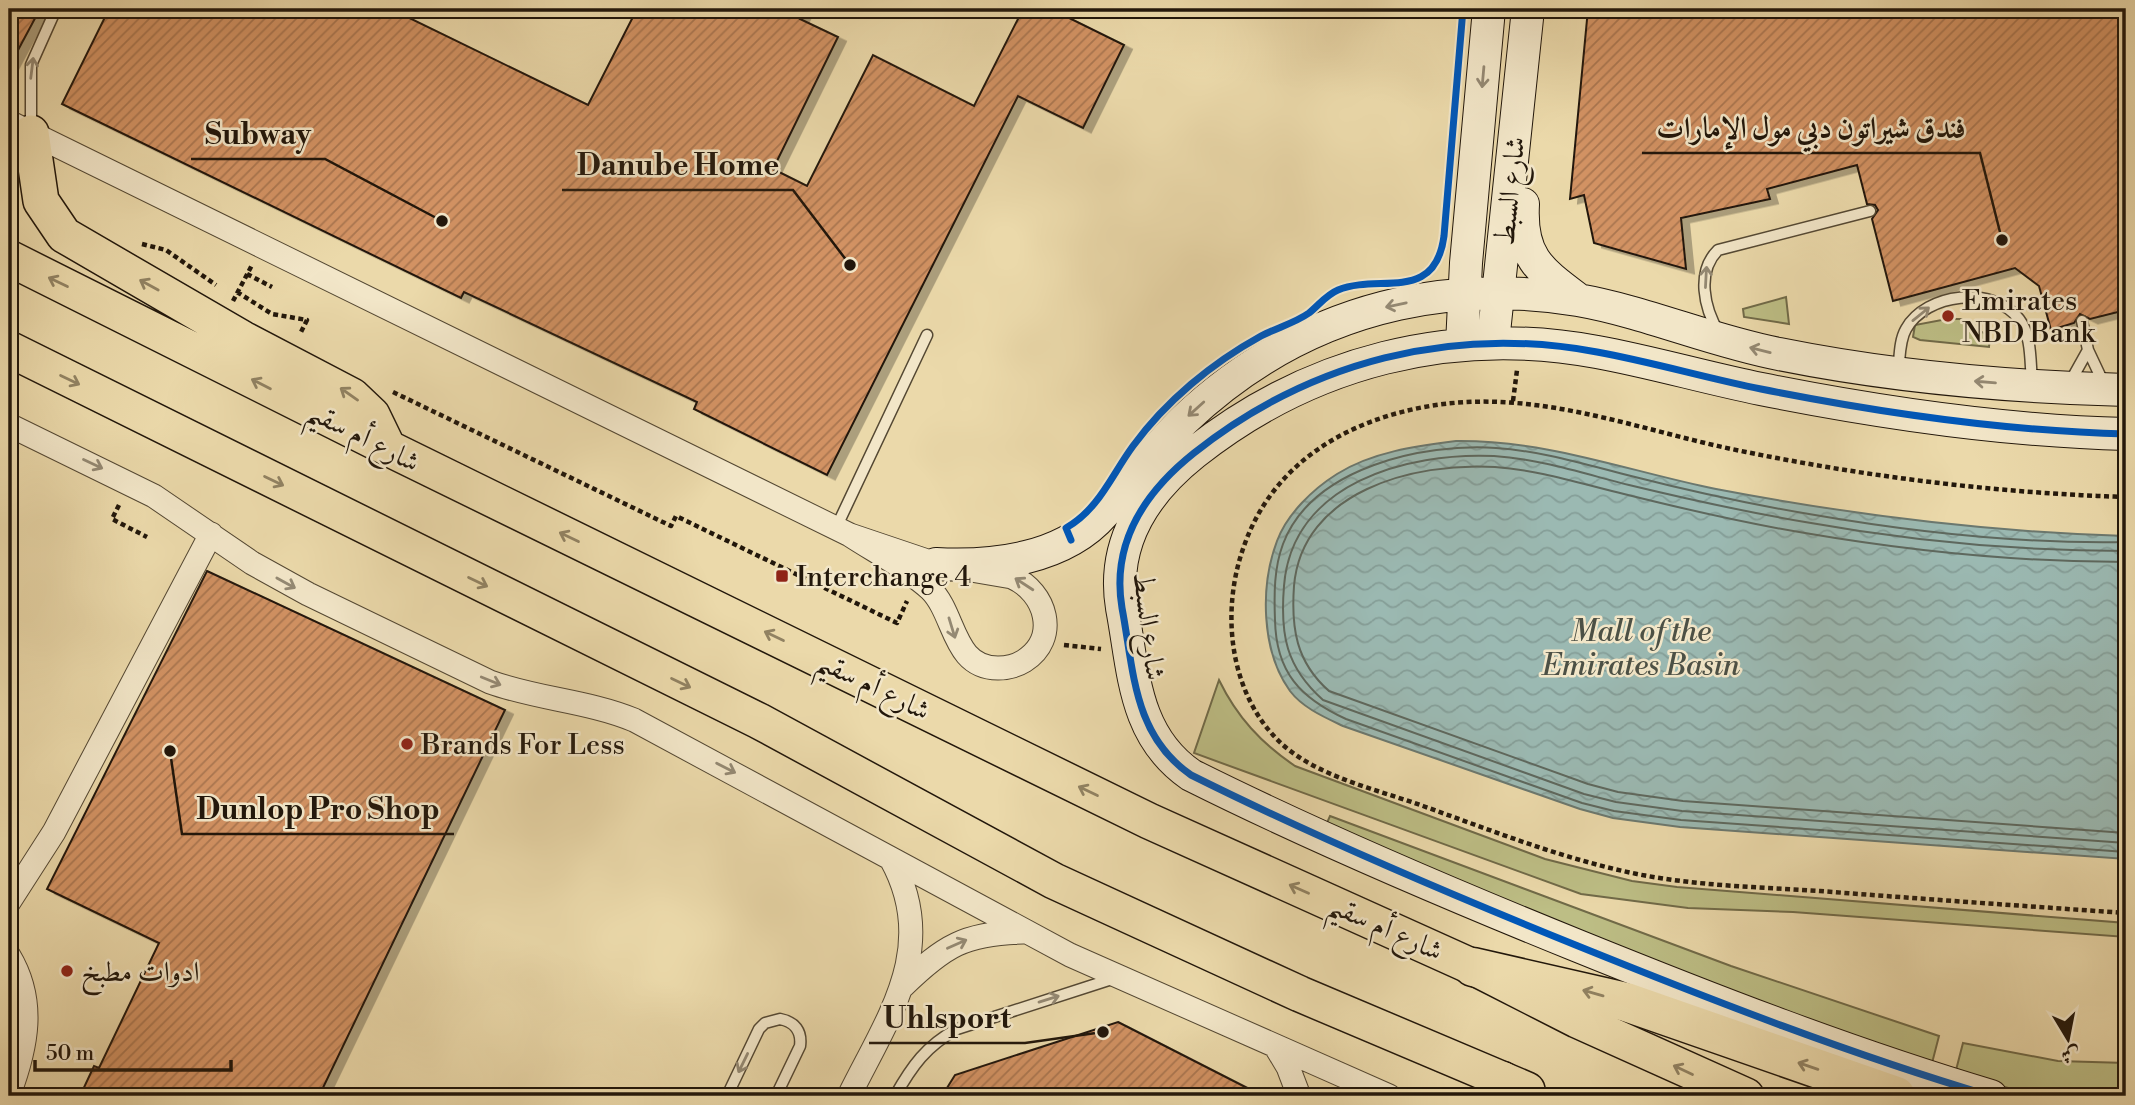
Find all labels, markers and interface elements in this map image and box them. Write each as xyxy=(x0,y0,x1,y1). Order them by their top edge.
one-way arrow xyxy=(25,58,38,80)
one-way arrow xyxy=(1476,65,1489,88)
callout: فندق شيراتون دبي مول الإمارات xyxy=(1642,102,1980,153)
callout: Subway xyxy=(191,108,325,159)
text: فندق شيراتون دبي مول الإمارات xyxy=(1656,110,1966,153)
text: Subway xyxy=(205,116,312,154)
street label: شارع السبط xyxy=(1487,135,1539,248)
callout: Danube Home xyxy=(562,139,793,190)
text: Danube Home xyxy=(577,147,779,185)
one-way arrow xyxy=(1699,266,1712,289)
one-way arrow xyxy=(48,275,69,289)
one-way arrow xyxy=(140,278,160,292)
place label: Emirates NBD Bank xyxy=(1962,284,2097,351)
one-way arrow xyxy=(1385,298,1408,312)
one-way arrow xyxy=(1911,306,1929,321)
marker: Emirates NBD Bank xyxy=(1940,308,1956,324)
one-way arrow xyxy=(1749,343,1772,356)
one-way arrow xyxy=(59,373,80,387)
one-way arrow xyxy=(1974,375,1997,388)
one-way arrow xyxy=(251,376,272,390)
one-way arrow xyxy=(340,387,359,401)
street label: شارع أم سقيم xyxy=(297,391,427,489)
one-way arrow xyxy=(1188,400,1206,416)
one-way arrow xyxy=(82,458,103,472)
one-way arrow xyxy=(263,474,284,488)
one-way arrow xyxy=(559,529,580,543)
place label: Interchange 4 xyxy=(796,560,971,595)
marker: Interchange 4 xyxy=(774,568,790,584)
street label: شارع السبط xyxy=(1120,570,1173,683)
one-way arrow xyxy=(467,575,488,589)
one-way arrow xyxy=(276,576,296,590)
one-way arrow xyxy=(1014,577,1034,591)
water label: Mall of the Emirates Basin xyxy=(1540,613,1740,685)
one-way arrow xyxy=(947,617,960,639)
one-way arrow xyxy=(764,629,785,642)
street label: شارع أم سقيم xyxy=(807,641,937,737)
one-way arrow xyxy=(480,676,502,689)
one-way arrow xyxy=(670,676,691,690)
place label: Brands For Less xyxy=(420,728,625,763)
marker: Brands For Less xyxy=(399,736,415,752)
one-way arrow xyxy=(715,761,736,775)
callout: Dunlop Pro Shop xyxy=(182,783,454,834)
one-way arrow xyxy=(1078,783,1099,797)
text: Dunlop Pro Shop xyxy=(196,791,440,829)
one-way arrow xyxy=(1289,882,1311,895)
street label: شارع أم سقيم xyxy=(1319,885,1449,977)
one-way arrow xyxy=(946,937,967,950)
place label: ادوات مطبخ xyxy=(81,955,200,996)
marker: ادوات مطبخ xyxy=(59,963,75,979)
one-way arrow xyxy=(1582,985,1604,998)
one-way arrow xyxy=(1038,991,1060,1004)
callout: Uhlsport xyxy=(869,992,1025,1043)
text: Uhlsport xyxy=(883,1000,1011,1038)
north arrow xyxy=(2034,1004,2104,1074)
scale bar xyxy=(35,1028,231,1072)
text: 50 m xyxy=(46,1041,94,1067)
text: ش xyxy=(2059,1041,2082,1068)
one-way arrow xyxy=(736,1052,749,1073)
one-way arrow xyxy=(1797,1059,1819,1072)
one-way arrow xyxy=(1673,1062,1694,1076)

